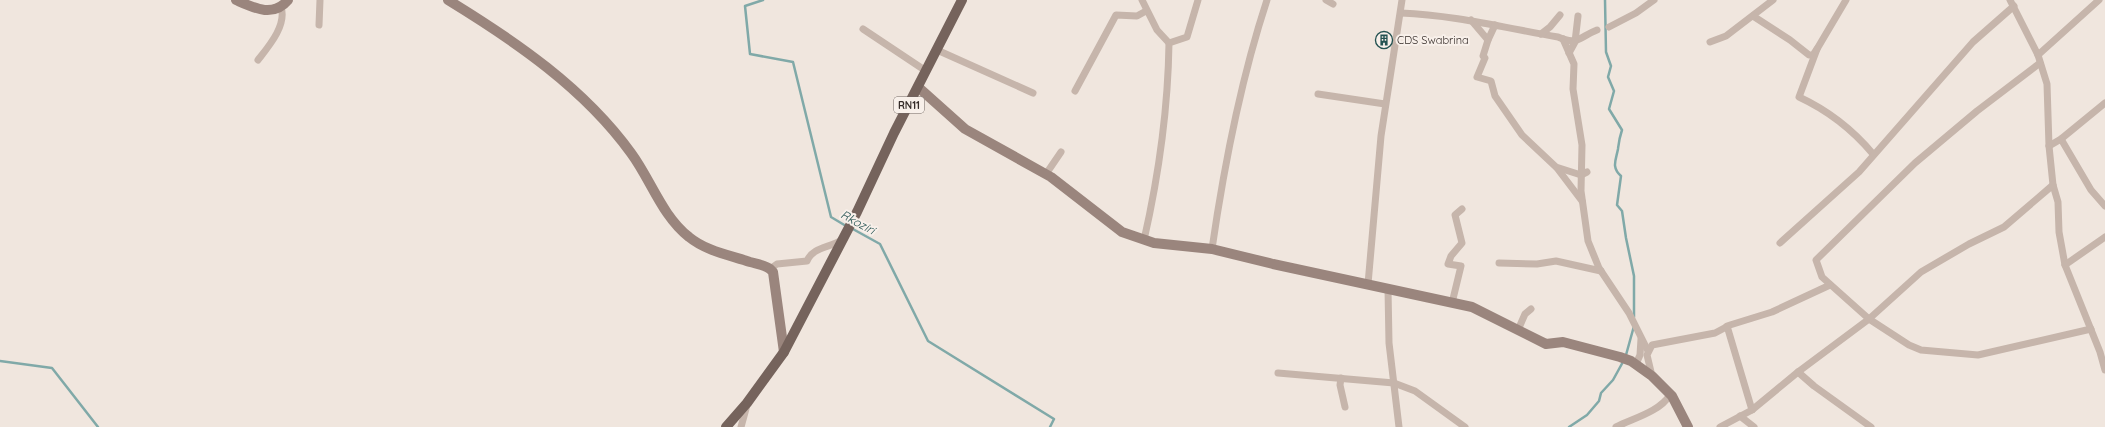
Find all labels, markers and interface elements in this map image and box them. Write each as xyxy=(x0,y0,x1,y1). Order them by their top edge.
building icon: CDS Swabrina xyxy=(1374,30,1394,50)
place label: CDS Swabrina xyxy=(1397,33,1469,47)
road number: RN11 xyxy=(894,97,924,113)
water label: Rkoziri xyxy=(838,207,879,238)

